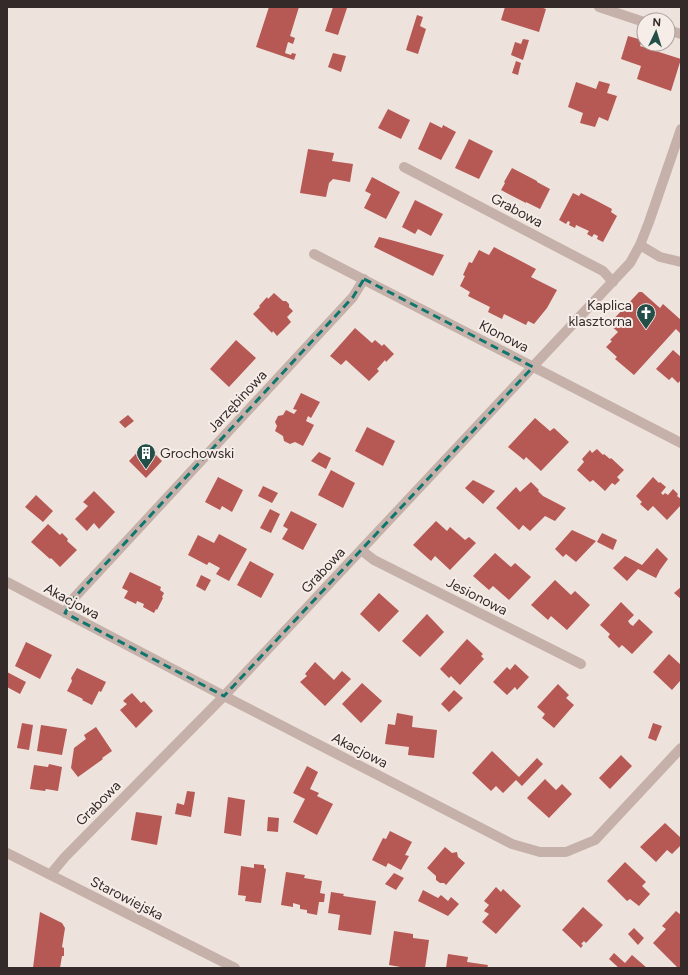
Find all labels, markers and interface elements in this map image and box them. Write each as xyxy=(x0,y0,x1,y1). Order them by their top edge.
north arrow xyxy=(636,12,676,52)
text: N xyxy=(652,16,661,29)
street label: Grabowa xyxy=(488,190,546,231)
place label: Kaplica klasztorna xyxy=(569,297,632,330)
church icon: Kaplica klasztorna xyxy=(635,302,657,330)
street label: Klonowa xyxy=(476,317,531,356)
street label: Jarzębinowa xyxy=(204,367,270,436)
building icon: Grochowski xyxy=(135,442,157,470)
place label: Grochowski xyxy=(160,445,234,462)
street label: Grabowa xyxy=(298,544,349,597)
street label: Jesionowa xyxy=(443,574,510,619)
street label: Akacjowa xyxy=(41,580,102,623)
street label: Akacjowa xyxy=(329,729,391,772)
street label: Grabowa xyxy=(72,777,124,829)
street label: Starowiejska xyxy=(87,873,166,924)

